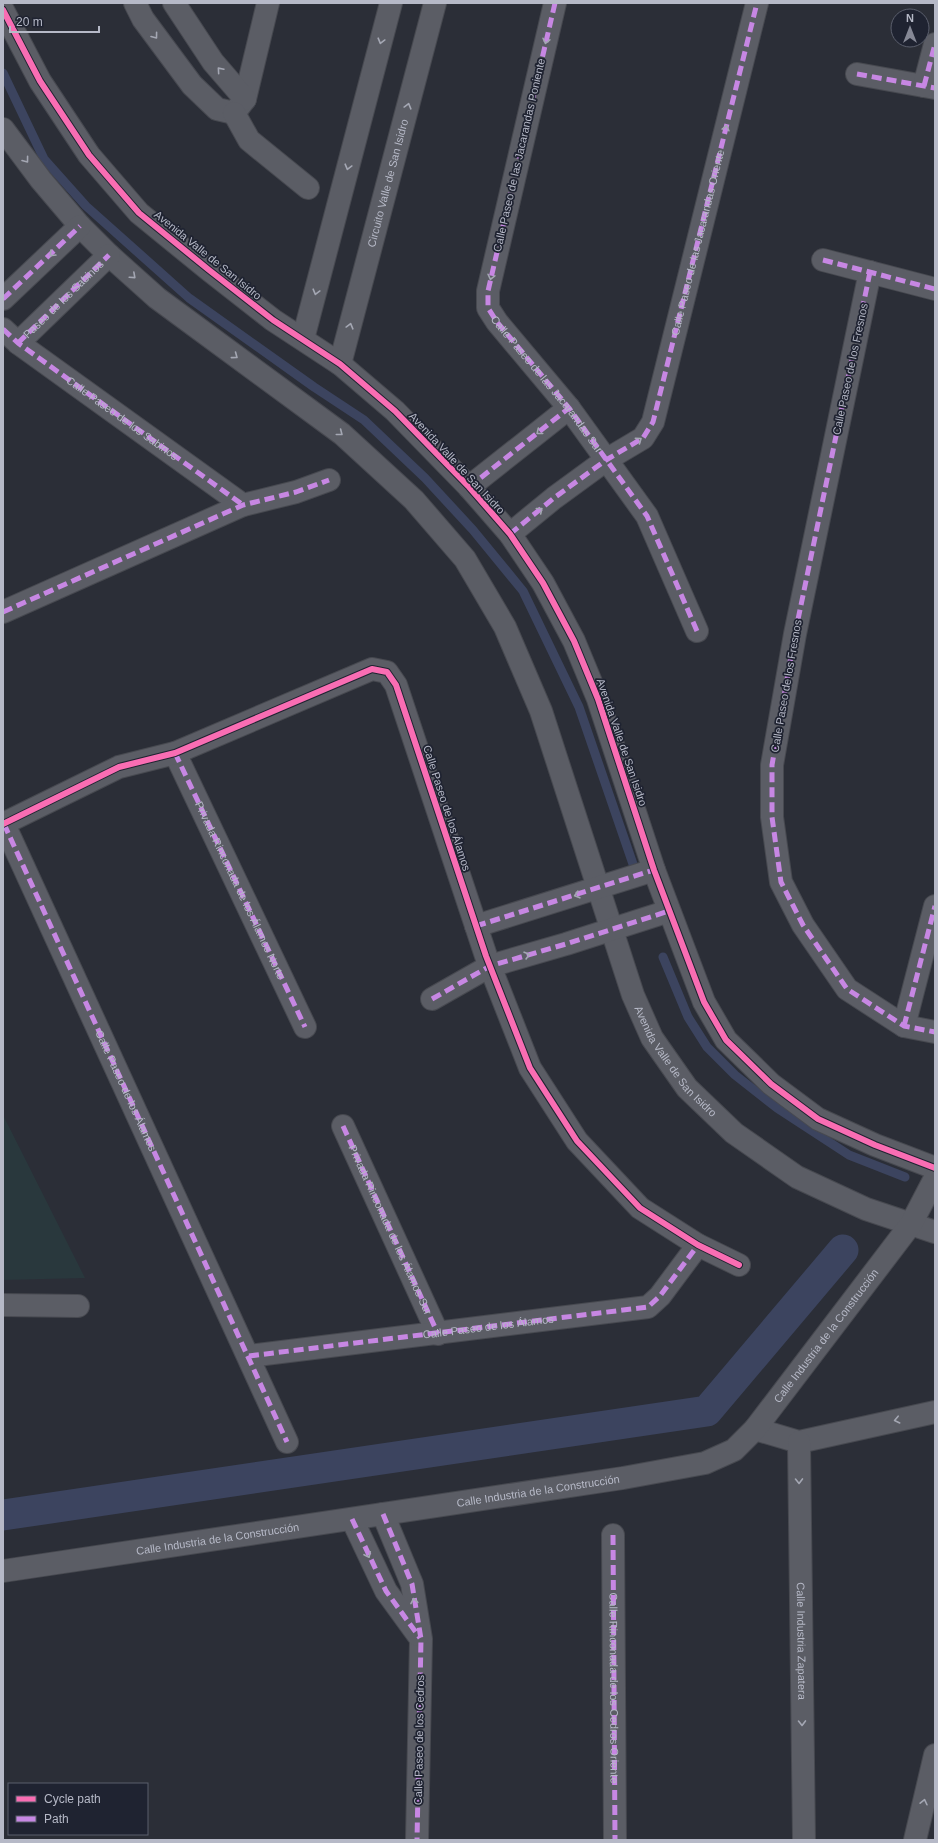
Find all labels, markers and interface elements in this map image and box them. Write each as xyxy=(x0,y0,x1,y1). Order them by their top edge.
scale bar xyxy=(10,8,99,34)
north arrow xyxy=(890,8,930,48)
text: N xyxy=(906,12,914,24)
text: 20 m xyxy=(16,15,43,29)
one-way arrow xyxy=(150,32,158,39)
one-way arrow xyxy=(378,38,386,44)
one-way arrow xyxy=(543,38,551,44)
street label: Calle Paseo de las Jacarandas Poniente xyxy=(491,57,547,253)
one-way arrow xyxy=(217,67,224,75)
one-way arrow xyxy=(403,103,412,110)
street label: Circuito Valle de San Isidro xyxy=(365,118,410,249)
one-way arrow xyxy=(721,125,730,132)
street label: Calle Paseo de las Jacarandas Oriente xyxy=(669,148,726,337)
one-way arrow xyxy=(21,156,29,163)
one-way arrow xyxy=(345,163,353,170)
street label: Avenida Valle de San Isidro xyxy=(152,208,264,302)
one-way arrow xyxy=(49,249,57,257)
street label: Paseo de los Sabinos xyxy=(21,258,106,341)
one-way arrow xyxy=(128,272,135,279)
one-way arrow xyxy=(487,273,496,280)
one-way arrow xyxy=(312,289,320,296)
street label: Calle Paseo de los Fresnos xyxy=(830,301,870,436)
street label: Calle Paseo de las Jacarandas Sur xyxy=(489,313,605,455)
one-way arrow xyxy=(345,323,354,330)
one-way arrow xyxy=(230,352,237,359)
street label: Calle Paseo de los Sabinos xyxy=(64,374,181,463)
street label: Avenida Valle de San Isidro xyxy=(407,410,507,516)
one-way arrow xyxy=(536,427,543,434)
one-way arrow xyxy=(335,428,342,435)
one-way arrow xyxy=(635,437,642,445)
one-way arrow xyxy=(536,508,543,515)
street label: Calle Paseo de los Fresnos xyxy=(768,618,804,753)
street label: Avenida Valle de San Isidro xyxy=(594,677,650,807)
street label: Calle Paseo de los Álamos xyxy=(421,744,473,873)
street label: Privada Rinconada de los Álamos Norte xyxy=(193,800,287,981)
one-way arrow xyxy=(574,890,580,898)
one-way arrow xyxy=(523,951,530,960)
street label: Avenida Valle de San Isidro xyxy=(633,1004,719,1119)
street label: Calle Paseo de los Álamos xyxy=(93,1028,159,1153)
street label: Privada Rinconada de los Álamos Sur xyxy=(346,1143,434,1317)
street label: Calle Industria de la Construcción xyxy=(771,1267,881,1405)
street label: Calle Paseo de los Álamos xyxy=(422,1313,555,1341)
one-way arrow xyxy=(894,1416,900,1424)
street label: Calle Industria de la Construcción xyxy=(456,1473,620,1509)
one-way arrow xyxy=(795,1478,803,1484)
street label: Calle Industria de la Construcción xyxy=(135,1521,300,1557)
one-way arrow xyxy=(363,1550,371,1558)
street label: Calle Industria Zapatera xyxy=(795,1582,808,1701)
street label: Calle Rinconada de los Cedros Oriente xyxy=(607,1592,621,1784)
one-way arrow xyxy=(411,1598,419,1604)
street label: Calle Paseo de los Cedros xyxy=(412,1674,426,1805)
one-way arrow xyxy=(798,1720,806,1726)
legend xyxy=(8,1783,148,1835)
text: Cycle path xyxy=(44,1792,101,1806)
one-way arrow xyxy=(919,1799,927,1805)
text: Path xyxy=(44,1812,69,1826)

